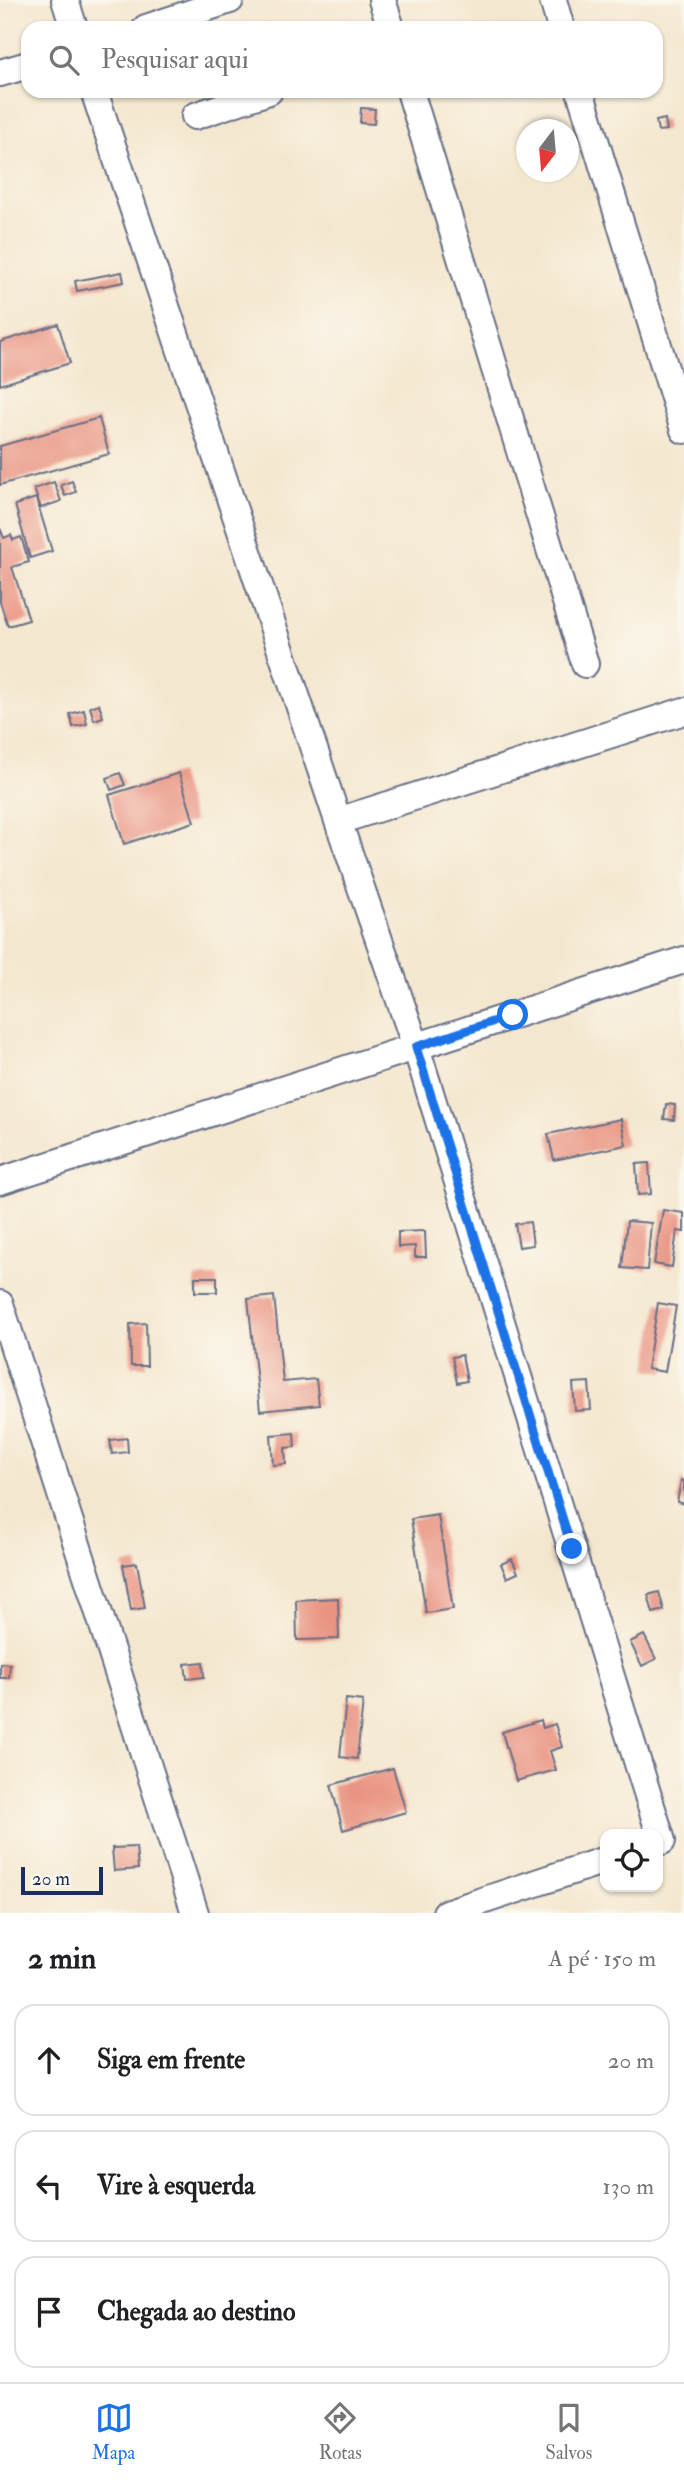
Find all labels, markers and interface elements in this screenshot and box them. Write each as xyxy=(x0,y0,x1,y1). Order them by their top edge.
search box xyxy=(21,21,663,98)
icon: search xyxy=(45,41,83,79)
text: Pesquisar aqui xyxy=(101,44,249,76)
north arrow xyxy=(516,119,579,182)
route start xyxy=(497,999,528,1030)
route end xyxy=(556,1533,587,1564)
map controls xyxy=(600,1829,663,1892)
button: locate xyxy=(600,1829,663,1892)
scale bar xyxy=(21,1864,103,1896)
text: 20 m xyxy=(32,1867,70,1891)
text: 2 min xyxy=(28,1940,96,1977)
text: A pé · 150 m xyxy=(549,1944,656,1973)
icon: ahead xyxy=(30,2041,68,2079)
text: Siga em frente xyxy=(97,2044,245,2076)
text: 20 m xyxy=(608,2046,654,2075)
icon: left xyxy=(30,2167,68,2205)
text: Vire à esquerda xyxy=(97,2170,255,2202)
text: 130 m xyxy=(602,2172,654,2201)
icon: arrive xyxy=(30,2293,68,2331)
text: Chegada ao destino xyxy=(97,2296,295,2328)
tab: Mapa xyxy=(92,2399,135,2465)
tab: Rotas xyxy=(319,2399,362,2465)
tab: Salvos xyxy=(545,2399,592,2465)

